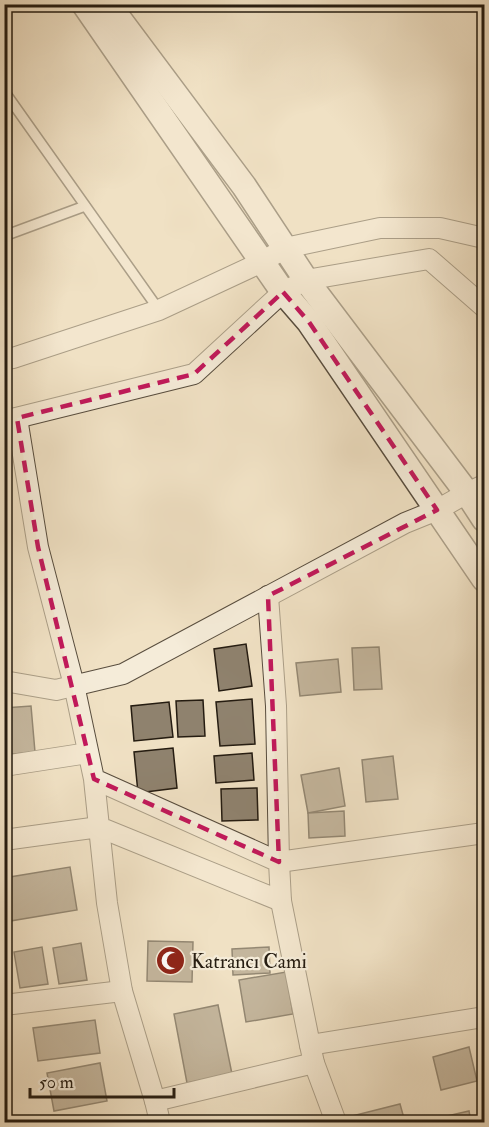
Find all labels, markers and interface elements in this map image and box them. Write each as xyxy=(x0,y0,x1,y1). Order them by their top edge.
mosque icon: Katrancı Cami xyxy=(154,945,186,977)
place label: Katrancı Cami xyxy=(191,949,307,974)
scale bar xyxy=(30,1061,174,1099)
text: 50 m xyxy=(39,1071,74,1094)

